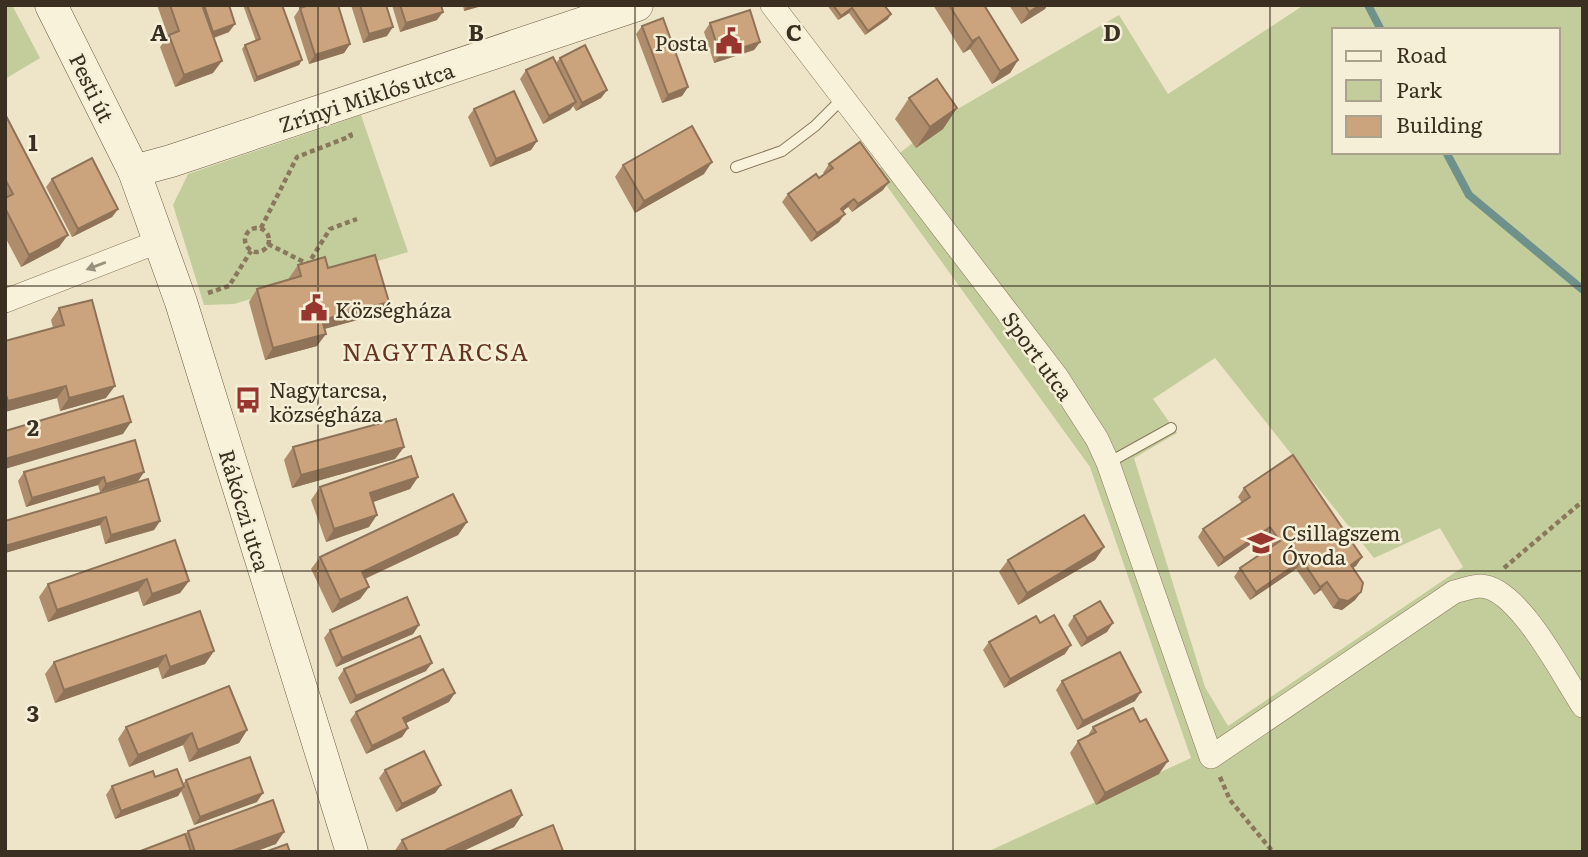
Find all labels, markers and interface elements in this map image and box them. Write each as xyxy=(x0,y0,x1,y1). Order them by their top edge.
text: A xyxy=(150,14,168,48)
text: B xyxy=(468,14,484,48)
text: C xyxy=(786,14,802,48)
text: D xyxy=(1103,14,1121,48)
place label: Posta xyxy=(654,26,709,57)
public building icon: Posta xyxy=(714,26,744,56)
legend xyxy=(1332,28,1560,154)
text: Road xyxy=(1396,38,1447,69)
street label: Pesti út xyxy=(63,47,123,127)
street label: Zrínyi Miklós utca xyxy=(274,53,458,139)
text: Park xyxy=(1396,73,1442,104)
text: Building xyxy=(1396,108,1483,139)
text: 1 xyxy=(28,124,38,158)
one-way arrow xyxy=(85,260,106,271)
public building icon: Községháza xyxy=(299,293,329,323)
place label: Községháza xyxy=(335,293,452,324)
street label: Sport utca xyxy=(996,304,1082,406)
district label: NAGYTARCSA xyxy=(342,333,530,368)
place label: Nagytarcsa, községháza xyxy=(269,373,388,428)
bus stop icon: Nagytarcsa, községháza xyxy=(233,385,263,415)
text: 2 xyxy=(27,409,39,443)
street label: Rákóczi utca xyxy=(213,445,279,575)
place label: Csillagszem Óvoda xyxy=(1282,516,1400,571)
school or university icon: Csillagszem Óvoda xyxy=(1246,528,1276,558)
text: 3 xyxy=(27,695,39,729)

